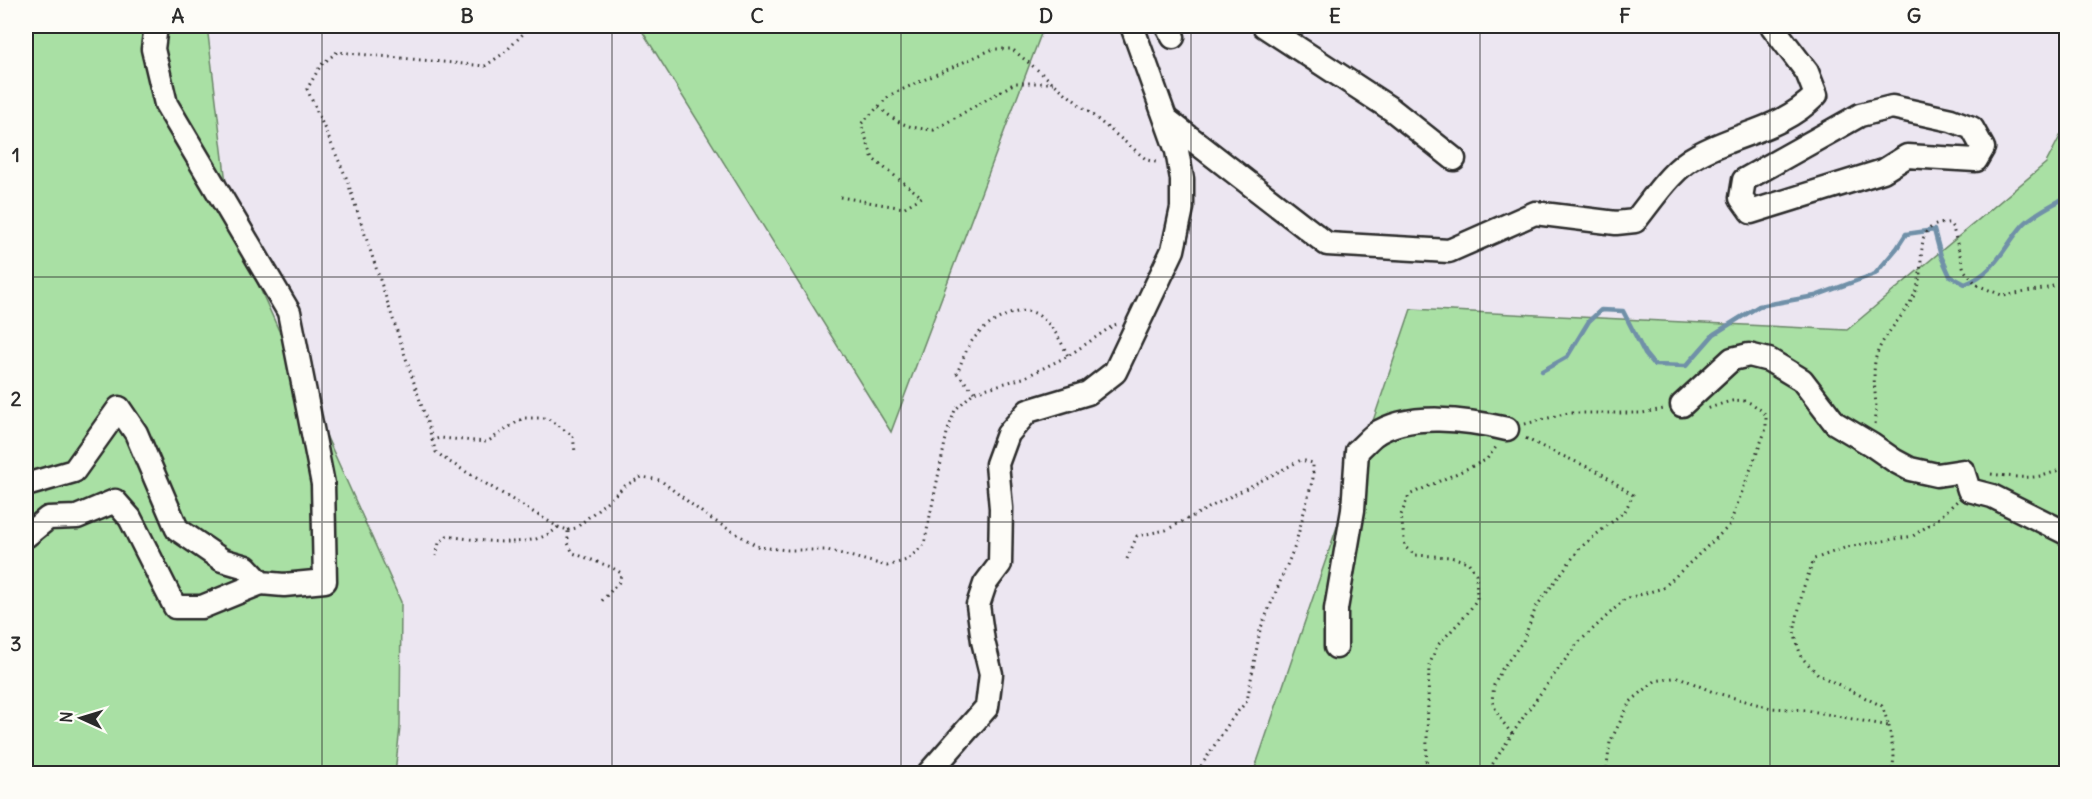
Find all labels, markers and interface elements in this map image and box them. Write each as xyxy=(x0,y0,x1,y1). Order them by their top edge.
text: A xyxy=(172,3,185,28)
text: B xyxy=(460,3,474,28)
text: C xyxy=(750,3,764,28)
text: D xyxy=(1039,3,1053,28)
text: E xyxy=(1329,3,1341,28)
text: F xyxy=(1619,3,1631,28)
text: G xyxy=(1907,3,1921,28)
text: 1 xyxy=(12,142,20,167)
text: 2 xyxy=(11,386,22,411)
text: 3 xyxy=(10,631,22,656)
north arrow xyxy=(51,688,111,748)
text: N xyxy=(56,711,76,723)

